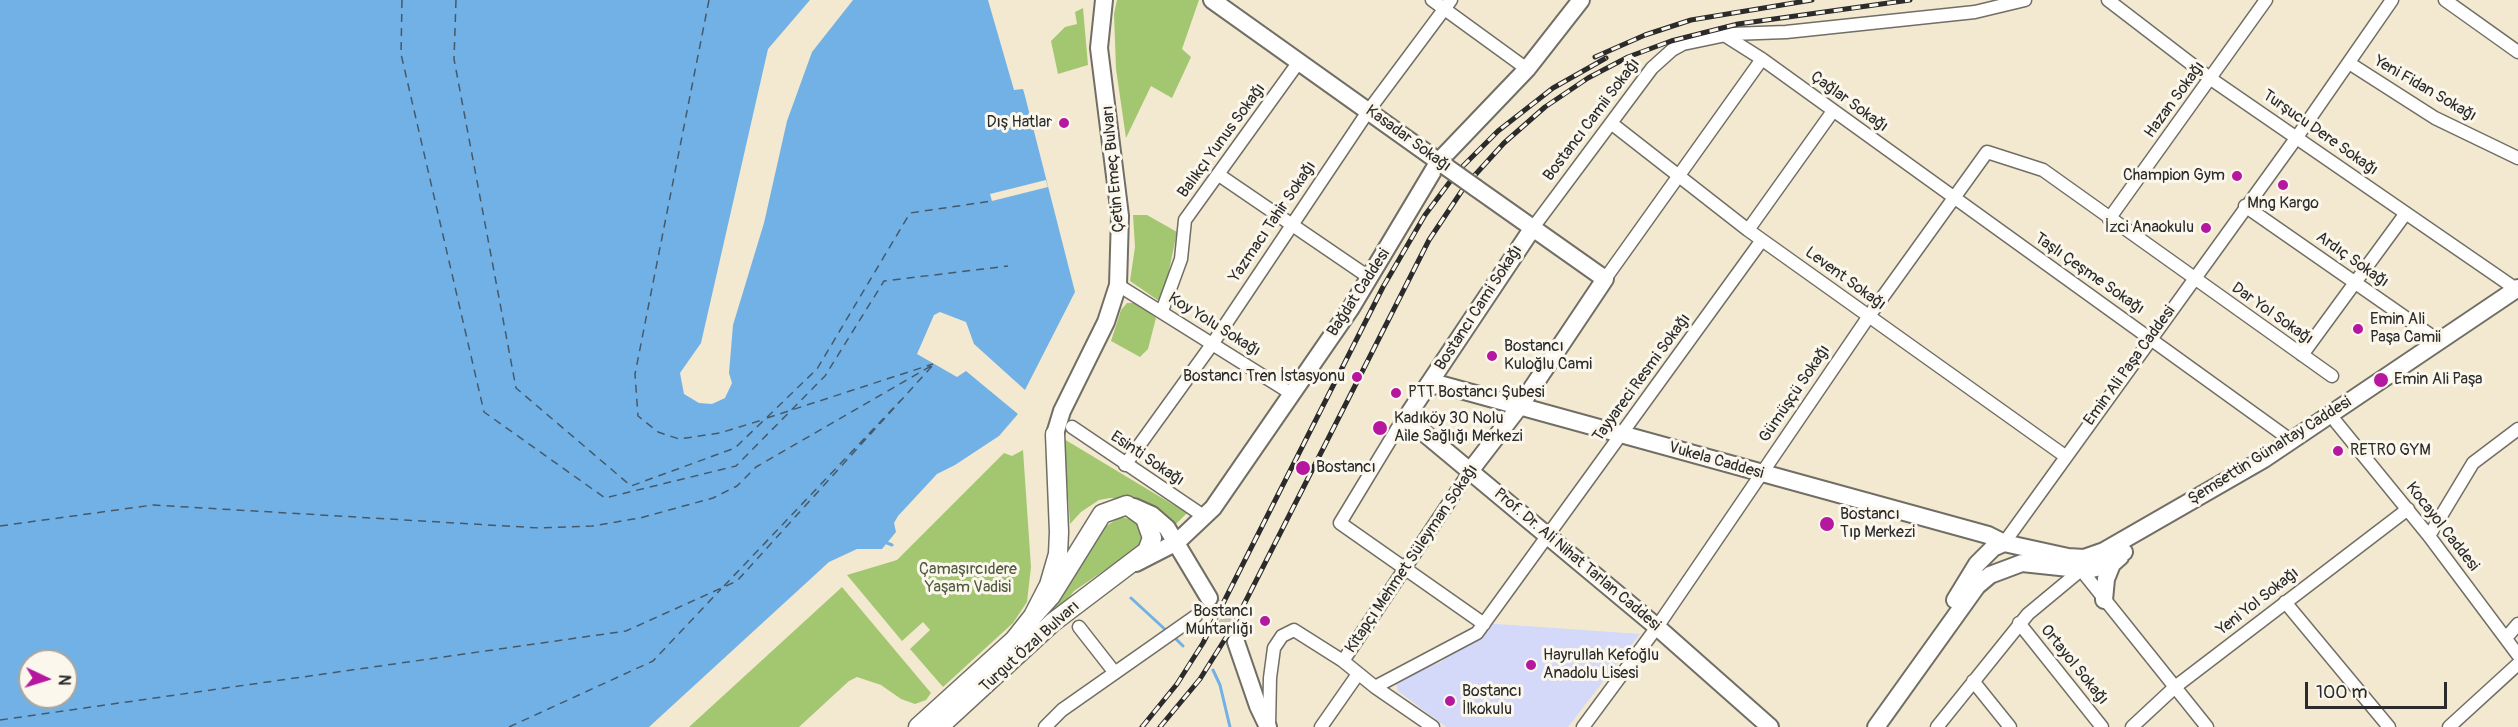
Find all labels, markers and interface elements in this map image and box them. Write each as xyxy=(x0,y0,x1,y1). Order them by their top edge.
street label: Yeni Fidan Sokağı xyxy=(2370,52,2480,126)
street label: Bostancı Camii Sokağı xyxy=(1540,55,1644,185)
street label: Hazan Sokağı xyxy=(2141,58,2209,142)
street label: Çağlar Sokağı xyxy=(1807,67,1891,137)
street label: Balıkçı Yunus Sokağı xyxy=(1174,80,1270,202)
street label: Turşucu Dere Sokağı xyxy=(2259,86,2381,180)
street label: Kasadar Sokağı xyxy=(1362,102,1454,176)
street label: Çetin Emeç Bulvarı xyxy=(1099,105,1129,233)
place label: Dış Hatlar xyxy=(987,113,1052,133)
marker: Dış Hatlar xyxy=(1057,116,1071,130)
street label: Yazmacı Tahir Sokağı xyxy=(1225,158,1321,286)
place label: Champion Gym xyxy=(2123,166,2225,186)
marker: Champion Gym xyxy=(2230,169,2244,183)
marker: Mng Kargo xyxy=(2276,178,2290,192)
place label: Mng Kargo xyxy=(2247,194,2319,214)
place label: İzci Anaokulu xyxy=(2105,218,2194,238)
marker: İzci Anaokulu xyxy=(2199,221,2213,235)
street label: Ardıç Sokağı xyxy=(2312,228,2392,292)
street label: Taşlı Çeşme Sokağı xyxy=(2030,229,2148,319)
street label: Bostancı Cami Sokağı xyxy=(1431,242,1527,374)
street label: Levent Sokağı xyxy=(1801,243,1889,315)
street label: Bağdat Caddesi xyxy=(1324,246,1394,340)
street label: Dar Yol Sokağı xyxy=(2228,279,2316,349)
street label: Koy Yolu Sokağı xyxy=(1164,289,1264,361)
street label: Emin Ali Paşa Caddesi xyxy=(2080,303,2180,429)
street label: Tayyareci Resmi Sokağı xyxy=(1589,310,1695,446)
place label: Emin Ali Paşa Camii xyxy=(2370,310,2441,348)
marker: Emin Ali Paşa Camii xyxy=(2351,322,2365,336)
place label: Bostancı Kuloğlu Cami xyxy=(1504,337,1592,375)
street label: Gümüşçü Sokağı xyxy=(1755,342,1835,446)
marker: Bostancı Kuloğlu Cami xyxy=(1485,349,1499,363)
place label: Bostancı Tren İstasyonu xyxy=(1183,367,1345,387)
marker: Bostancı Tren İstasyonu xyxy=(1350,370,1364,384)
place label: Emin Ali Paşa xyxy=(2394,370,2482,390)
marker: Emin Ali Paşa xyxy=(2372,371,2390,389)
place label: PTT Bostancı Şubesi xyxy=(1408,383,1545,403)
marker: PTT Bostancı Şubesi xyxy=(1389,386,1403,400)
street label: Şemsettin Günaltay Caddesi xyxy=(2185,393,2355,509)
place label: Kadıköy 30 Nolu Aile Sağlığı Merkezi xyxy=(1394,409,1523,447)
marker: Kadıköy 30 Nolu Aile Sağlığı Merkezi xyxy=(1371,419,1389,437)
street label: Esinti Sokağı xyxy=(1107,427,1187,491)
street label: Vukela Caddesi xyxy=(1666,438,1766,484)
place label: RETRO GYM xyxy=(2350,441,2431,461)
marker: RETRO GYM xyxy=(2331,444,2345,458)
place label: Bostancı xyxy=(1316,458,1376,478)
marker: Bostancı xyxy=(1294,459,1312,477)
street label: Kitapçı Mehmet Süleyman Sokağı xyxy=(1342,461,1482,657)
street label: Kocayol Caddesi xyxy=(2401,479,2483,575)
street label: Prof. Dr. Ali Nihat Tarlan Caddesi xyxy=(1490,485,1664,635)
place label: Bostancı Tıp Merkezi xyxy=(1840,505,1915,543)
marker: Bostancı Tıp Merkezi xyxy=(1818,515,1836,533)
park label: Çamaşırcıdere Yaşam Vadisi xyxy=(919,560,1017,598)
street label: Yeni Yol Sokağı xyxy=(2213,564,2303,640)
street label: Turgut Özal Bulvarı xyxy=(976,597,1084,697)
place label: Bostancı Muhtarlığı xyxy=(1186,602,1253,640)
marker: Bostancı Muhtarlığı xyxy=(1258,614,1272,628)
street label: Ortayol Sokağı xyxy=(2036,621,2112,709)
place label: Hayrullah Kefoğlu Anadolu Lisesi xyxy=(1543,646,1659,684)
north arrow xyxy=(18,649,78,709)
marker: Hayrullah Kefoğlu Anadolu Lisesi xyxy=(1524,658,1538,672)
scale bar xyxy=(2308,670,2450,708)
text: N xyxy=(54,674,74,686)
text: 100 m xyxy=(2316,681,2368,704)
place label: Bostancı İlkokulu xyxy=(1462,682,1522,720)
marker: Bostancı İlkokulu xyxy=(1443,694,1457,708)

